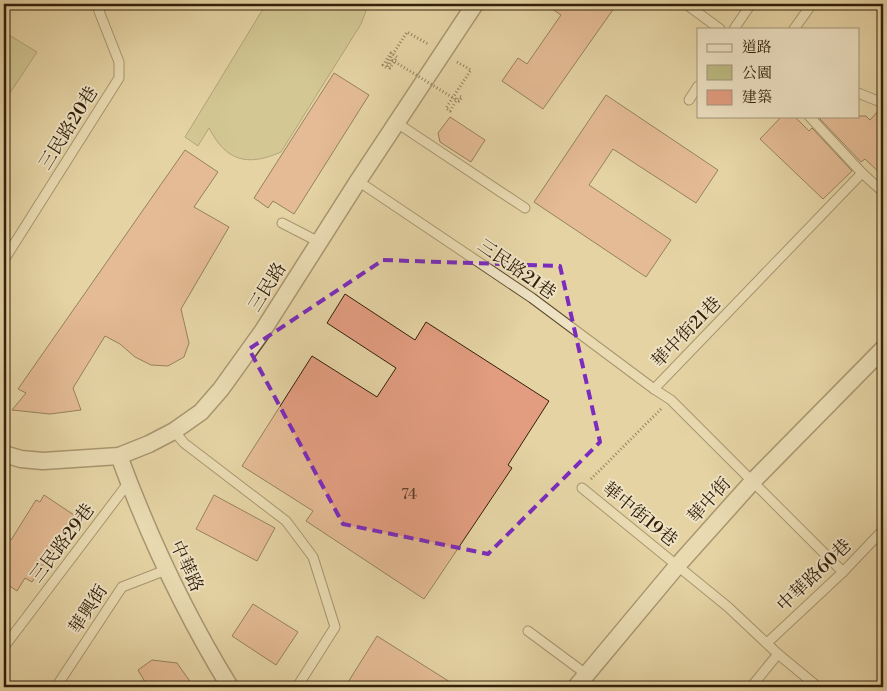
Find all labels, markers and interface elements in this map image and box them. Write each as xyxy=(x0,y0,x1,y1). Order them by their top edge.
legend xyxy=(697,28,860,118)
text: 道路 xyxy=(742,38,772,57)
text: 公園 xyxy=(742,64,772,83)
street label: 三民路20巷 xyxy=(34,82,103,174)
text: 建築 xyxy=(742,88,772,107)
street label: 三民路21巷 xyxy=(473,234,560,305)
street label: 三民路 xyxy=(243,258,291,316)
street label: 華中街21巷 xyxy=(647,292,726,373)
street label: 華中街 xyxy=(683,473,736,528)
street label: 華中街19巷 xyxy=(597,477,682,552)
house number: 74 xyxy=(401,485,417,504)
street label: 三民路29巷 xyxy=(25,499,100,587)
street label: 中華路60巷 xyxy=(772,534,856,617)
street label: 中華路 xyxy=(165,537,208,596)
street label: 華興街 xyxy=(64,580,113,638)

